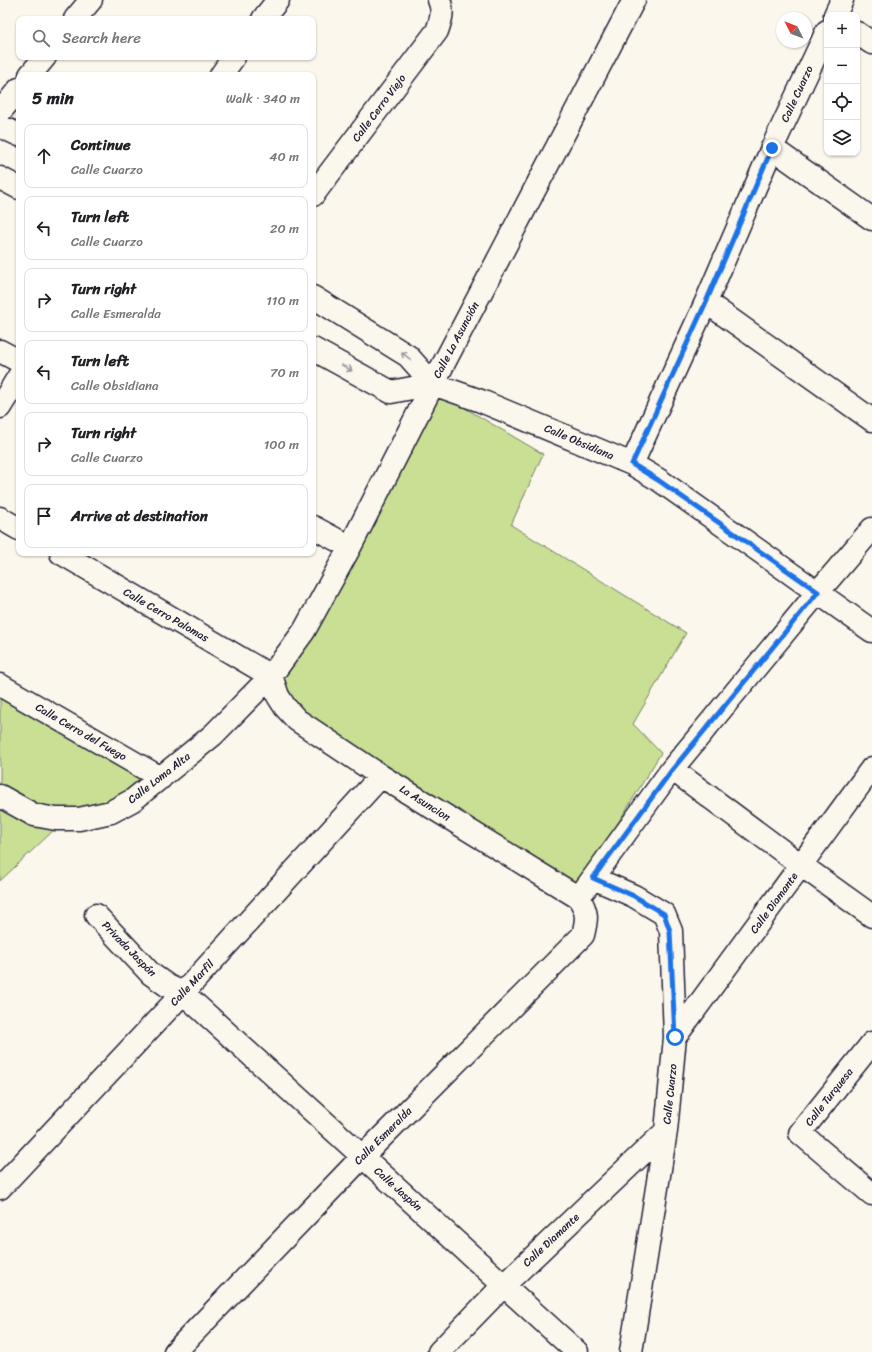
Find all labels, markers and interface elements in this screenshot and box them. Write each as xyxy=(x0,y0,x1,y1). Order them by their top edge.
north arrow xyxy=(776,12,812,48)
map controls xyxy=(824,12,860,156)
button: + xyxy=(824,12,860,48)
search box xyxy=(16,16,316,60)
text: Search here xyxy=(62,25,141,51)
icon: search xyxy=(30,27,52,49)
button: − xyxy=(824,48,860,84)
street label: Calle Cuarzo xyxy=(776,62,819,126)
street label: Calle Cerro Viejo xyxy=(347,70,411,146)
text: 5 min xyxy=(32,83,74,113)
button: locate xyxy=(824,84,860,120)
text: Walk · 340 m xyxy=(226,87,300,110)
button: layers xyxy=(824,120,860,156)
text: Continue xyxy=(71,132,131,158)
route end xyxy=(763,139,781,157)
icon: ahead xyxy=(33,145,55,167)
text: 40 m xyxy=(269,145,299,168)
text: Calle Cuarzo xyxy=(71,158,143,181)
text: Turn left xyxy=(71,204,129,230)
icon: left xyxy=(33,217,55,239)
text: 20 m xyxy=(270,217,299,240)
text: Calle Cuarzo xyxy=(71,230,143,253)
text: Turn right xyxy=(71,276,136,302)
icon: right xyxy=(33,289,55,311)
text: 110 m xyxy=(266,289,299,312)
street label: Calle La Asunción xyxy=(428,298,484,382)
text: Calle Esmeralda xyxy=(71,302,161,325)
text: Turn left xyxy=(71,348,129,374)
one-way arrow xyxy=(401,352,412,360)
icon: left xyxy=(33,361,55,383)
text: 70 m xyxy=(270,361,299,384)
one-way arrow xyxy=(341,365,353,372)
text: Calle Obsidiana xyxy=(71,374,159,397)
street label: Calle Obsidiana xyxy=(541,419,617,465)
text: Turn right xyxy=(71,420,136,446)
icon: right xyxy=(33,433,55,455)
text: 100 m xyxy=(264,433,299,456)
text: Calle Cuarzo xyxy=(71,446,143,469)
text: Arrive at destination xyxy=(71,503,208,529)
icon: arrive xyxy=(33,505,55,527)
street label: Calle Cerro Palomas xyxy=(120,583,213,648)
street label: Calle Cerro del Fuego xyxy=(32,698,131,766)
street label: Calle Loma Alta xyxy=(124,747,195,809)
street label: La Asuncion xyxy=(396,780,455,826)
street label: Calle Diamante xyxy=(745,868,803,938)
street label: Privada Jaspón xyxy=(97,916,161,982)
street label: Calle Marfil xyxy=(165,955,219,1011)
route start xyxy=(666,1028,684,1046)
street label: Calle Cuarzo xyxy=(657,1062,683,1125)
street label: Calle Turquesa xyxy=(800,1063,858,1130)
street label: Calle Esmeralda xyxy=(349,1102,417,1170)
street label: Calle Jaspón xyxy=(369,1162,427,1216)
street label: Calle Diamante xyxy=(518,1208,584,1272)

